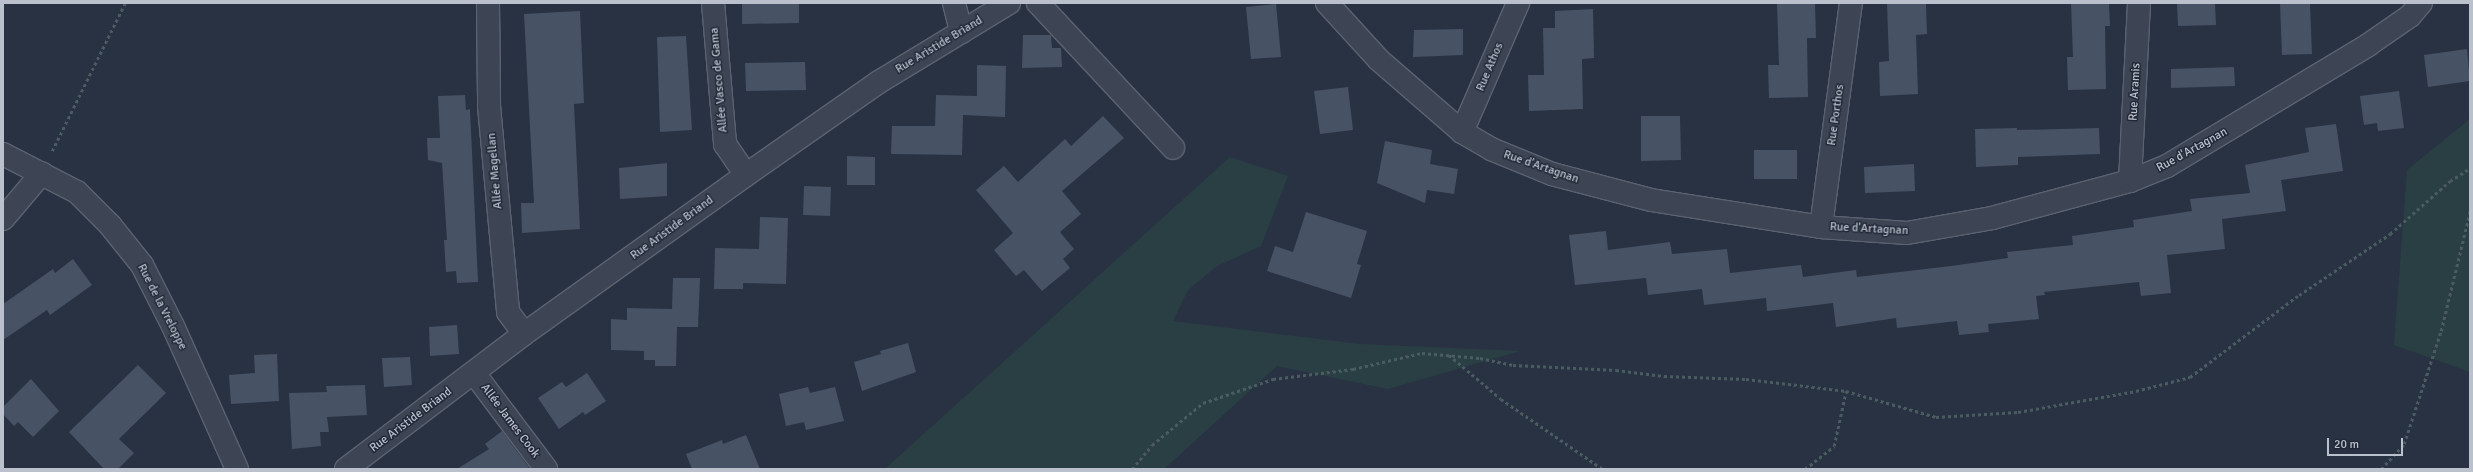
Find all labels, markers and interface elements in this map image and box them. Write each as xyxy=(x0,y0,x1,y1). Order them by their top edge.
street label: Rue Aristide Briand xyxy=(893,13,985,77)
street label: Allée Vasco de Gama xyxy=(707,27,731,133)
street label: Rue Athos xyxy=(1473,40,1507,94)
street label: Rue Aramis xyxy=(2126,63,2144,121)
street label: Rue Porthos xyxy=(1825,83,1847,147)
street label: Rue d'Artagnan xyxy=(2154,125,2230,175)
street label: Allée Magellan xyxy=(485,132,505,210)
street label: Rue d'Artagnan xyxy=(1501,147,1581,187)
street label: Rue Aristide Briand xyxy=(628,193,716,263)
street label: Rue d'Artagnan xyxy=(1829,220,1909,238)
street label: Rue de la Vreloppe xyxy=(134,262,190,352)
street label: Allée James Cook xyxy=(477,381,543,461)
street label: Rue Aristide Briand xyxy=(367,384,455,456)
scale bar xyxy=(2329,430,2405,456)
text: 20 m xyxy=(2334,437,2359,452)

